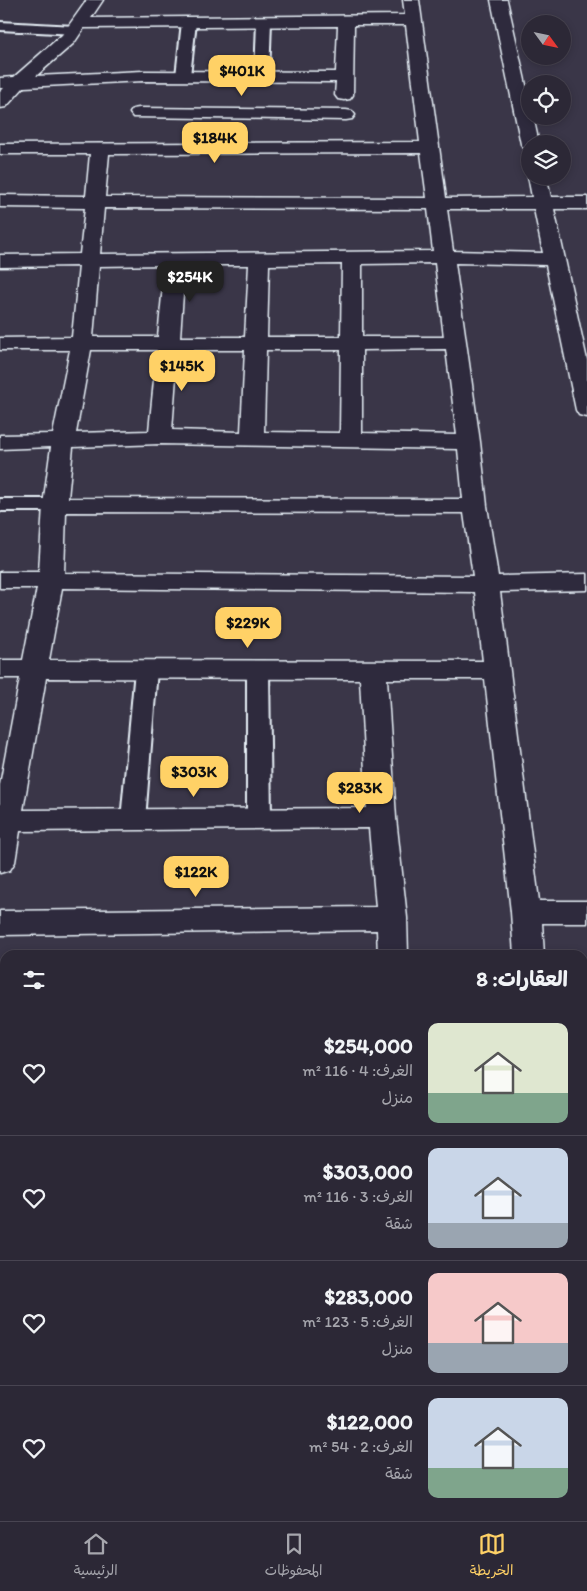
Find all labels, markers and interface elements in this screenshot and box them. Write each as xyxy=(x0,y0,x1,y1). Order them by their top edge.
north arrow xyxy=(521,15,571,65)
map controls xyxy=(521,15,571,185)
pin: $401K xyxy=(207,54,277,97)
text: $401K xyxy=(219,61,265,80)
button: locate xyxy=(521,75,571,125)
pin: $184K xyxy=(180,121,250,164)
text: $184K xyxy=(193,128,237,147)
button: layers xyxy=(521,135,571,185)
pin: $254K xyxy=(155,260,225,303)
text: $254K xyxy=(168,267,212,286)
pin: $145K xyxy=(147,350,217,392)
text: $145K xyxy=(160,356,204,375)
pin: $229K xyxy=(213,606,283,649)
text: $229K xyxy=(226,613,270,632)
pin: $303K xyxy=(159,756,229,798)
text: $303K xyxy=(171,762,217,781)
pin: $283K xyxy=(325,772,395,814)
text: $283K xyxy=(338,778,382,797)
pin: $122K xyxy=(161,856,231,898)
text: $122K xyxy=(175,862,217,881)
icon: filters xyxy=(20,966,48,994)
text: العقارات: 8 xyxy=(476,966,568,991)
text: $254,000 xyxy=(324,1033,413,1058)
icon: home xyxy=(468,1043,528,1103)
icon: heart xyxy=(20,1059,48,1087)
text: الغرف: 4 · 116 m² xyxy=(303,1061,413,1080)
text: منزل xyxy=(381,1088,413,1107)
text: $303,000 xyxy=(323,1159,413,1184)
icon: home xyxy=(468,1168,528,1228)
icon: heart xyxy=(20,1184,48,1212)
text: الغرف: 3 · 116 m² xyxy=(303,1187,413,1206)
text: شقة xyxy=(385,1214,413,1233)
text: $283,000 xyxy=(325,1284,413,1309)
icon: home xyxy=(468,1293,528,1353)
icon: heart xyxy=(20,1309,48,1337)
text: الغرف: 5 · 123 m² xyxy=(303,1312,413,1331)
text: منزل xyxy=(381,1339,413,1358)
text: $122,000 xyxy=(327,1409,413,1434)
icon: home xyxy=(468,1418,528,1478)
icon: heart xyxy=(20,1434,48,1462)
text: الغرف: 2 · 54 m² xyxy=(309,1437,413,1456)
text: شقة xyxy=(385,1464,413,1483)
tab: الرئيسية xyxy=(74,1530,118,1583)
tab: المحفوظات xyxy=(265,1530,322,1583)
tab: الخريطة xyxy=(470,1530,513,1583)

